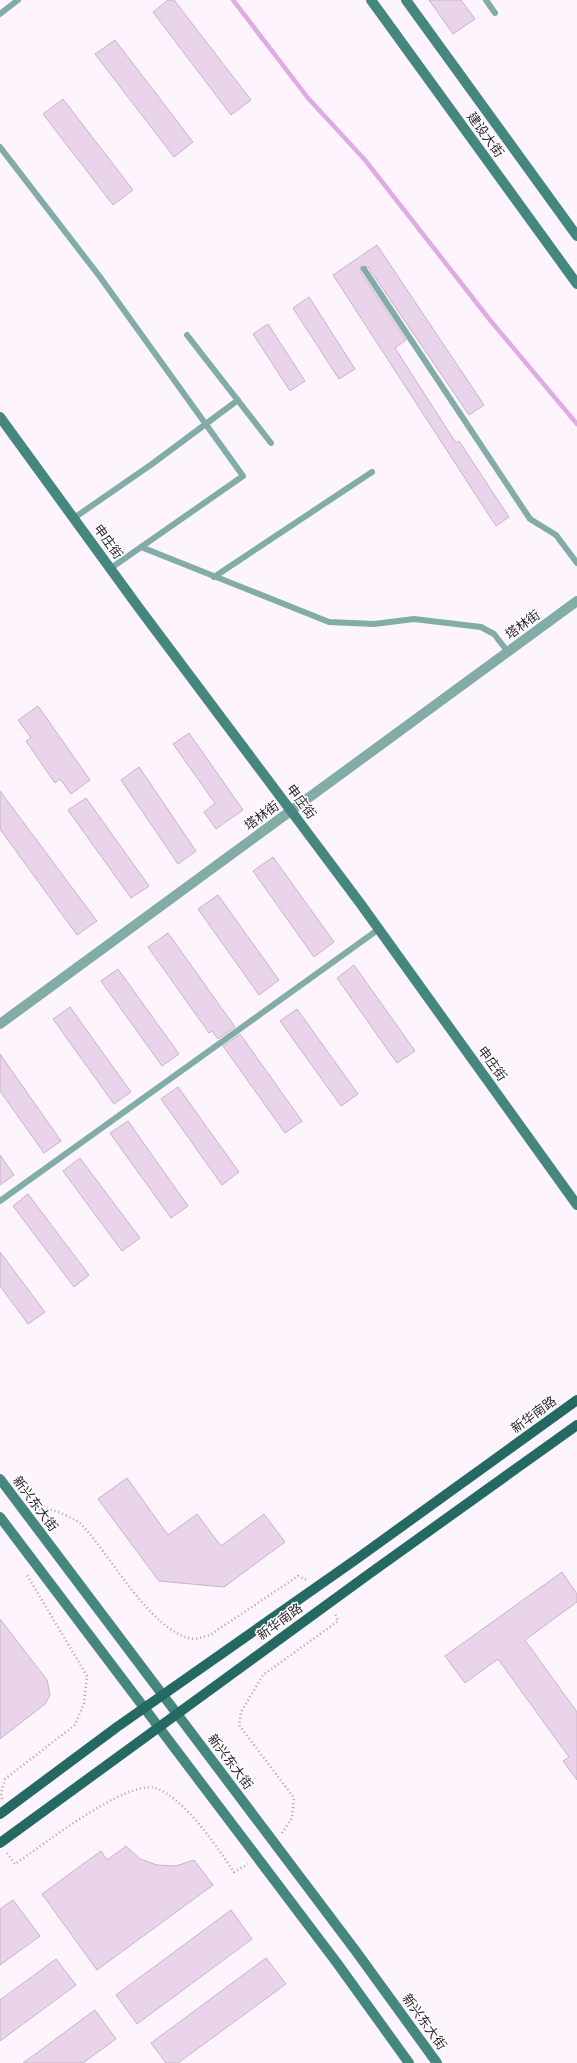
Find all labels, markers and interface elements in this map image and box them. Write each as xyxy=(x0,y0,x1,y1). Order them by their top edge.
street label: 建设大街 xyxy=(463,109,507,161)
street label: 申庄街 xyxy=(90,522,126,562)
street label: 塔林街 xyxy=(503,607,543,643)
street label: 申庄街 xyxy=(283,782,319,822)
street label: 塔林街 xyxy=(242,798,282,834)
street label: 申庄街 xyxy=(474,1044,510,1084)
street label: 新华南路 xyxy=(508,1393,560,1437)
street label: 新兴东大街 xyxy=(9,1473,61,1535)
street label: 新华南路 xyxy=(254,1600,306,1644)
street label: 新兴东大街 xyxy=(204,1731,256,1793)
street label: 新兴东大街 xyxy=(398,1991,450,2053)

